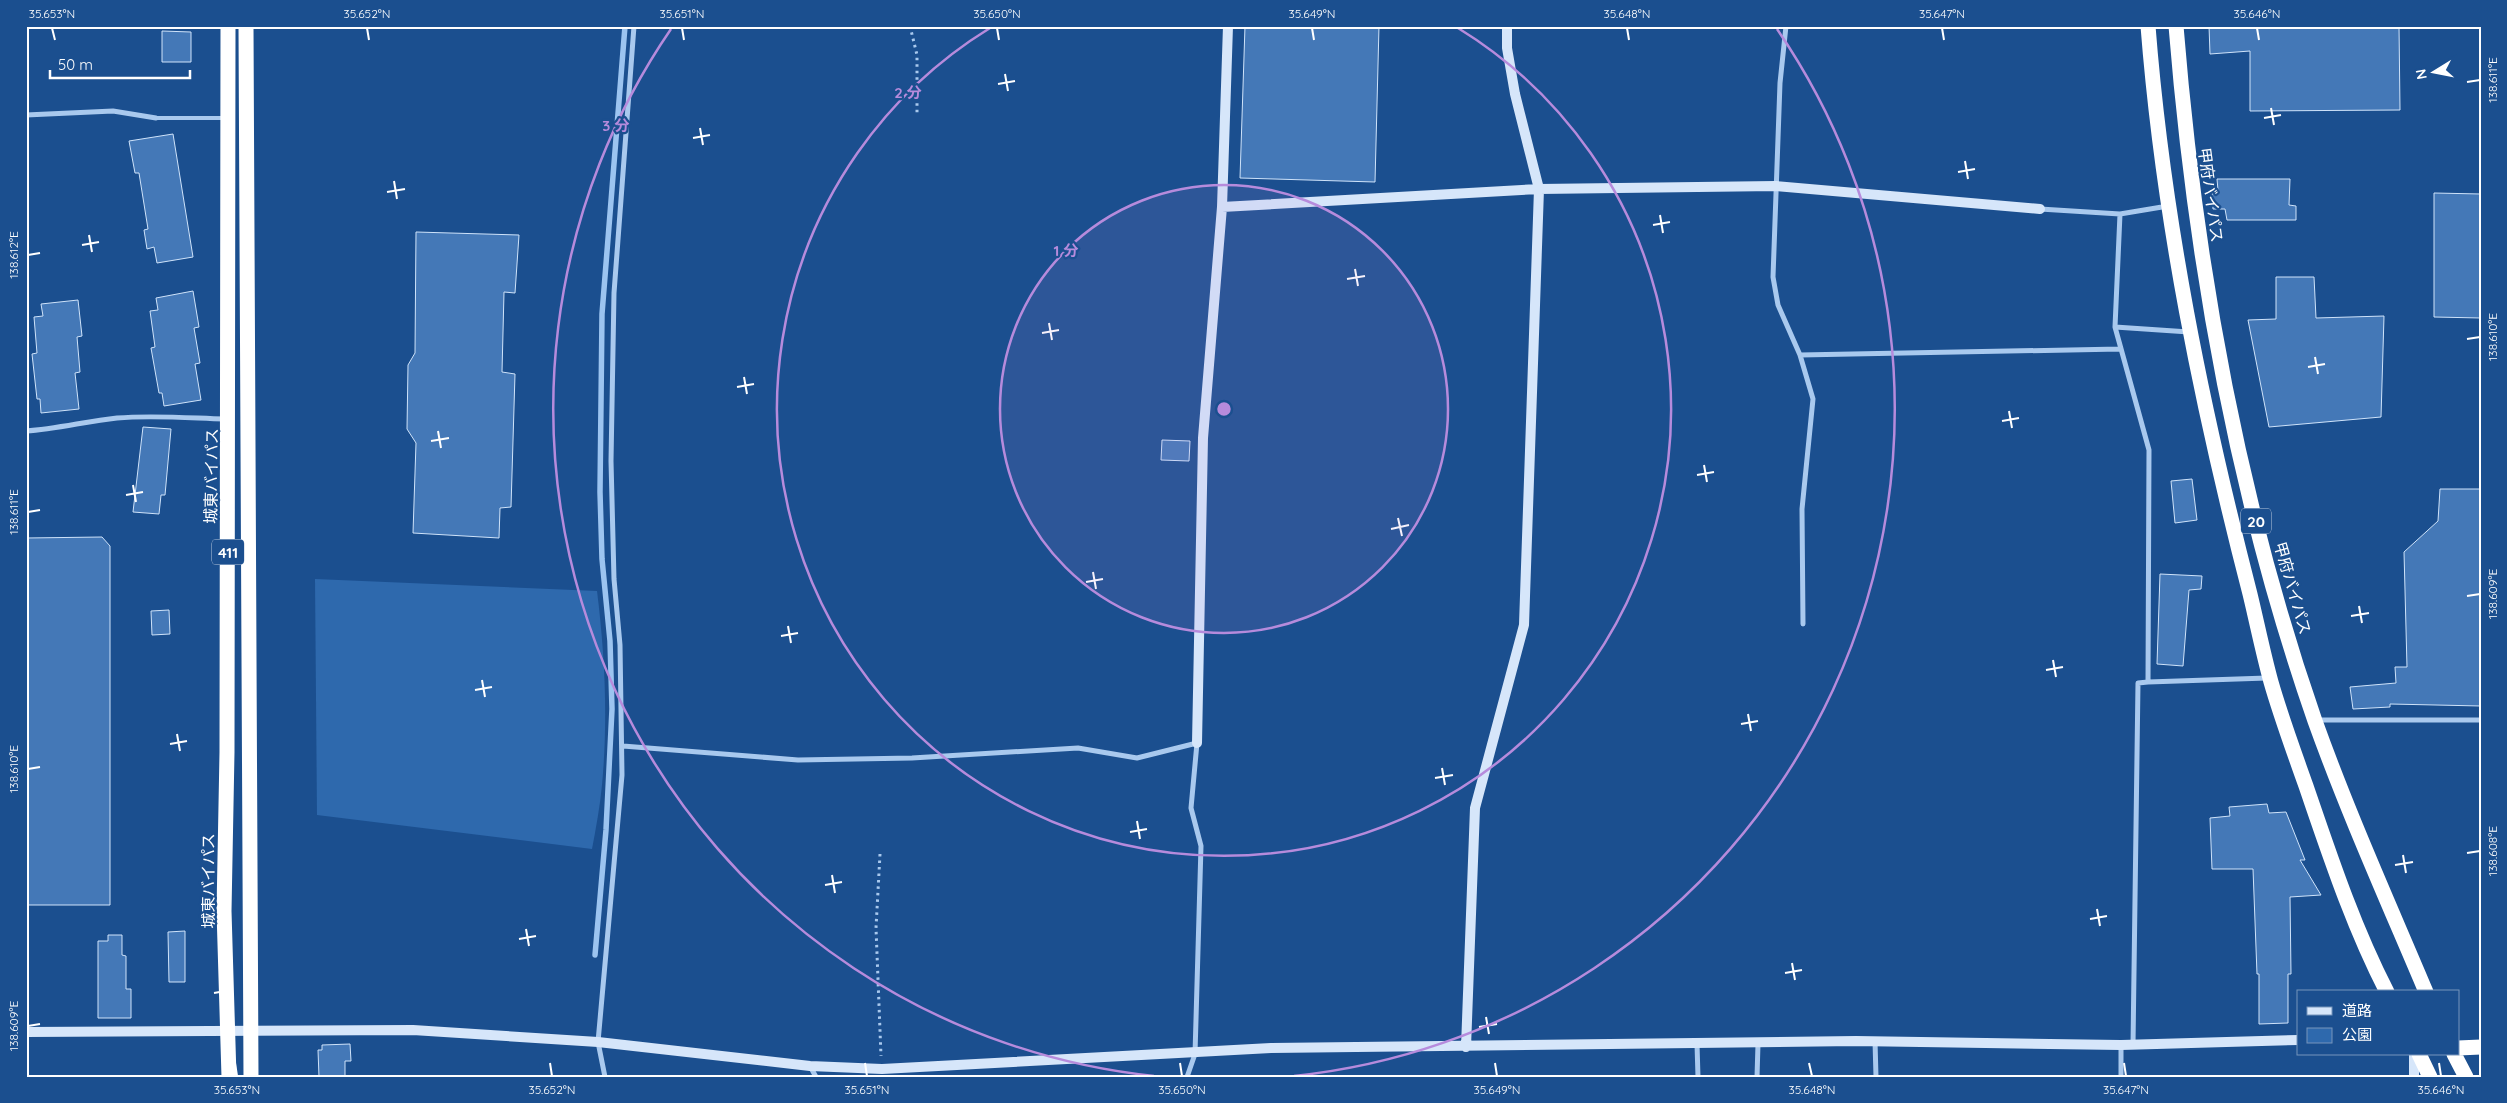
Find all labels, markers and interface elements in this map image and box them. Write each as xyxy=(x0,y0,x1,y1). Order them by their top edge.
text: 35.653°N xyxy=(29,6,75,21)
text: 35.652°N xyxy=(343,6,391,21)
text: 35.651°N xyxy=(660,6,704,21)
text: 35.650°N xyxy=(973,6,1021,21)
text: 35.649°N xyxy=(1289,6,1335,21)
text: 35.648°N xyxy=(1604,6,1650,21)
text: 35.647°N xyxy=(1919,6,1965,21)
text: 35.646°N xyxy=(2234,6,2280,21)
scale bar xyxy=(50,48,190,80)
north arrow xyxy=(2410,48,2460,98)
text: 50 m xyxy=(58,55,93,74)
text: 138.611°E xyxy=(2485,57,2500,103)
text: N xyxy=(2411,68,2431,81)
text: 2 分 xyxy=(894,83,922,102)
text: 3 分 xyxy=(602,116,630,135)
street label: 甲府バイパス xyxy=(2194,146,2228,244)
text: 138.612°E xyxy=(6,231,21,279)
text: 1 分 xyxy=(1053,241,1079,260)
text: 138.610°E xyxy=(2485,313,2500,361)
centre of rings xyxy=(1215,400,1233,418)
street label: 城東バイパス xyxy=(200,428,222,524)
text: 138.611°E xyxy=(6,489,21,535)
road number: 20 xyxy=(2241,508,2271,534)
street label: 甲府バイパス xyxy=(2270,539,2316,637)
road number: 411 xyxy=(212,540,244,564)
text: 138.609°E xyxy=(2485,569,2500,619)
text: 138.610°E xyxy=(6,745,21,793)
text: 138.608°E xyxy=(2485,826,2500,876)
street label: 城東バイパス xyxy=(198,833,218,929)
legend xyxy=(2297,990,2460,1056)
text: 138.609°E xyxy=(6,1001,21,1051)
text: 道路 xyxy=(2342,1001,2372,1020)
text: 公園 xyxy=(2342,1025,2372,1044)
text: 35.653°N xyxy=(214,1082,260,1097)
text: 35.652°N xyxy=(528,1082,576,1097)
text: 35.651°N xyxy=(845,1082,889,1097)
text: 35.650°N xyxy=(1158,1082,1206,1097)
text: 35.649°N xyxy=(1474,1082,1520,1097)
text: 35.648°N xyxy=(1789,1082,1835,1097)
text: 35.647°N xyxy=(2103,1082,2149,1097)
text: 35.646°N xyxy=(2418,1082,2464,1097)

